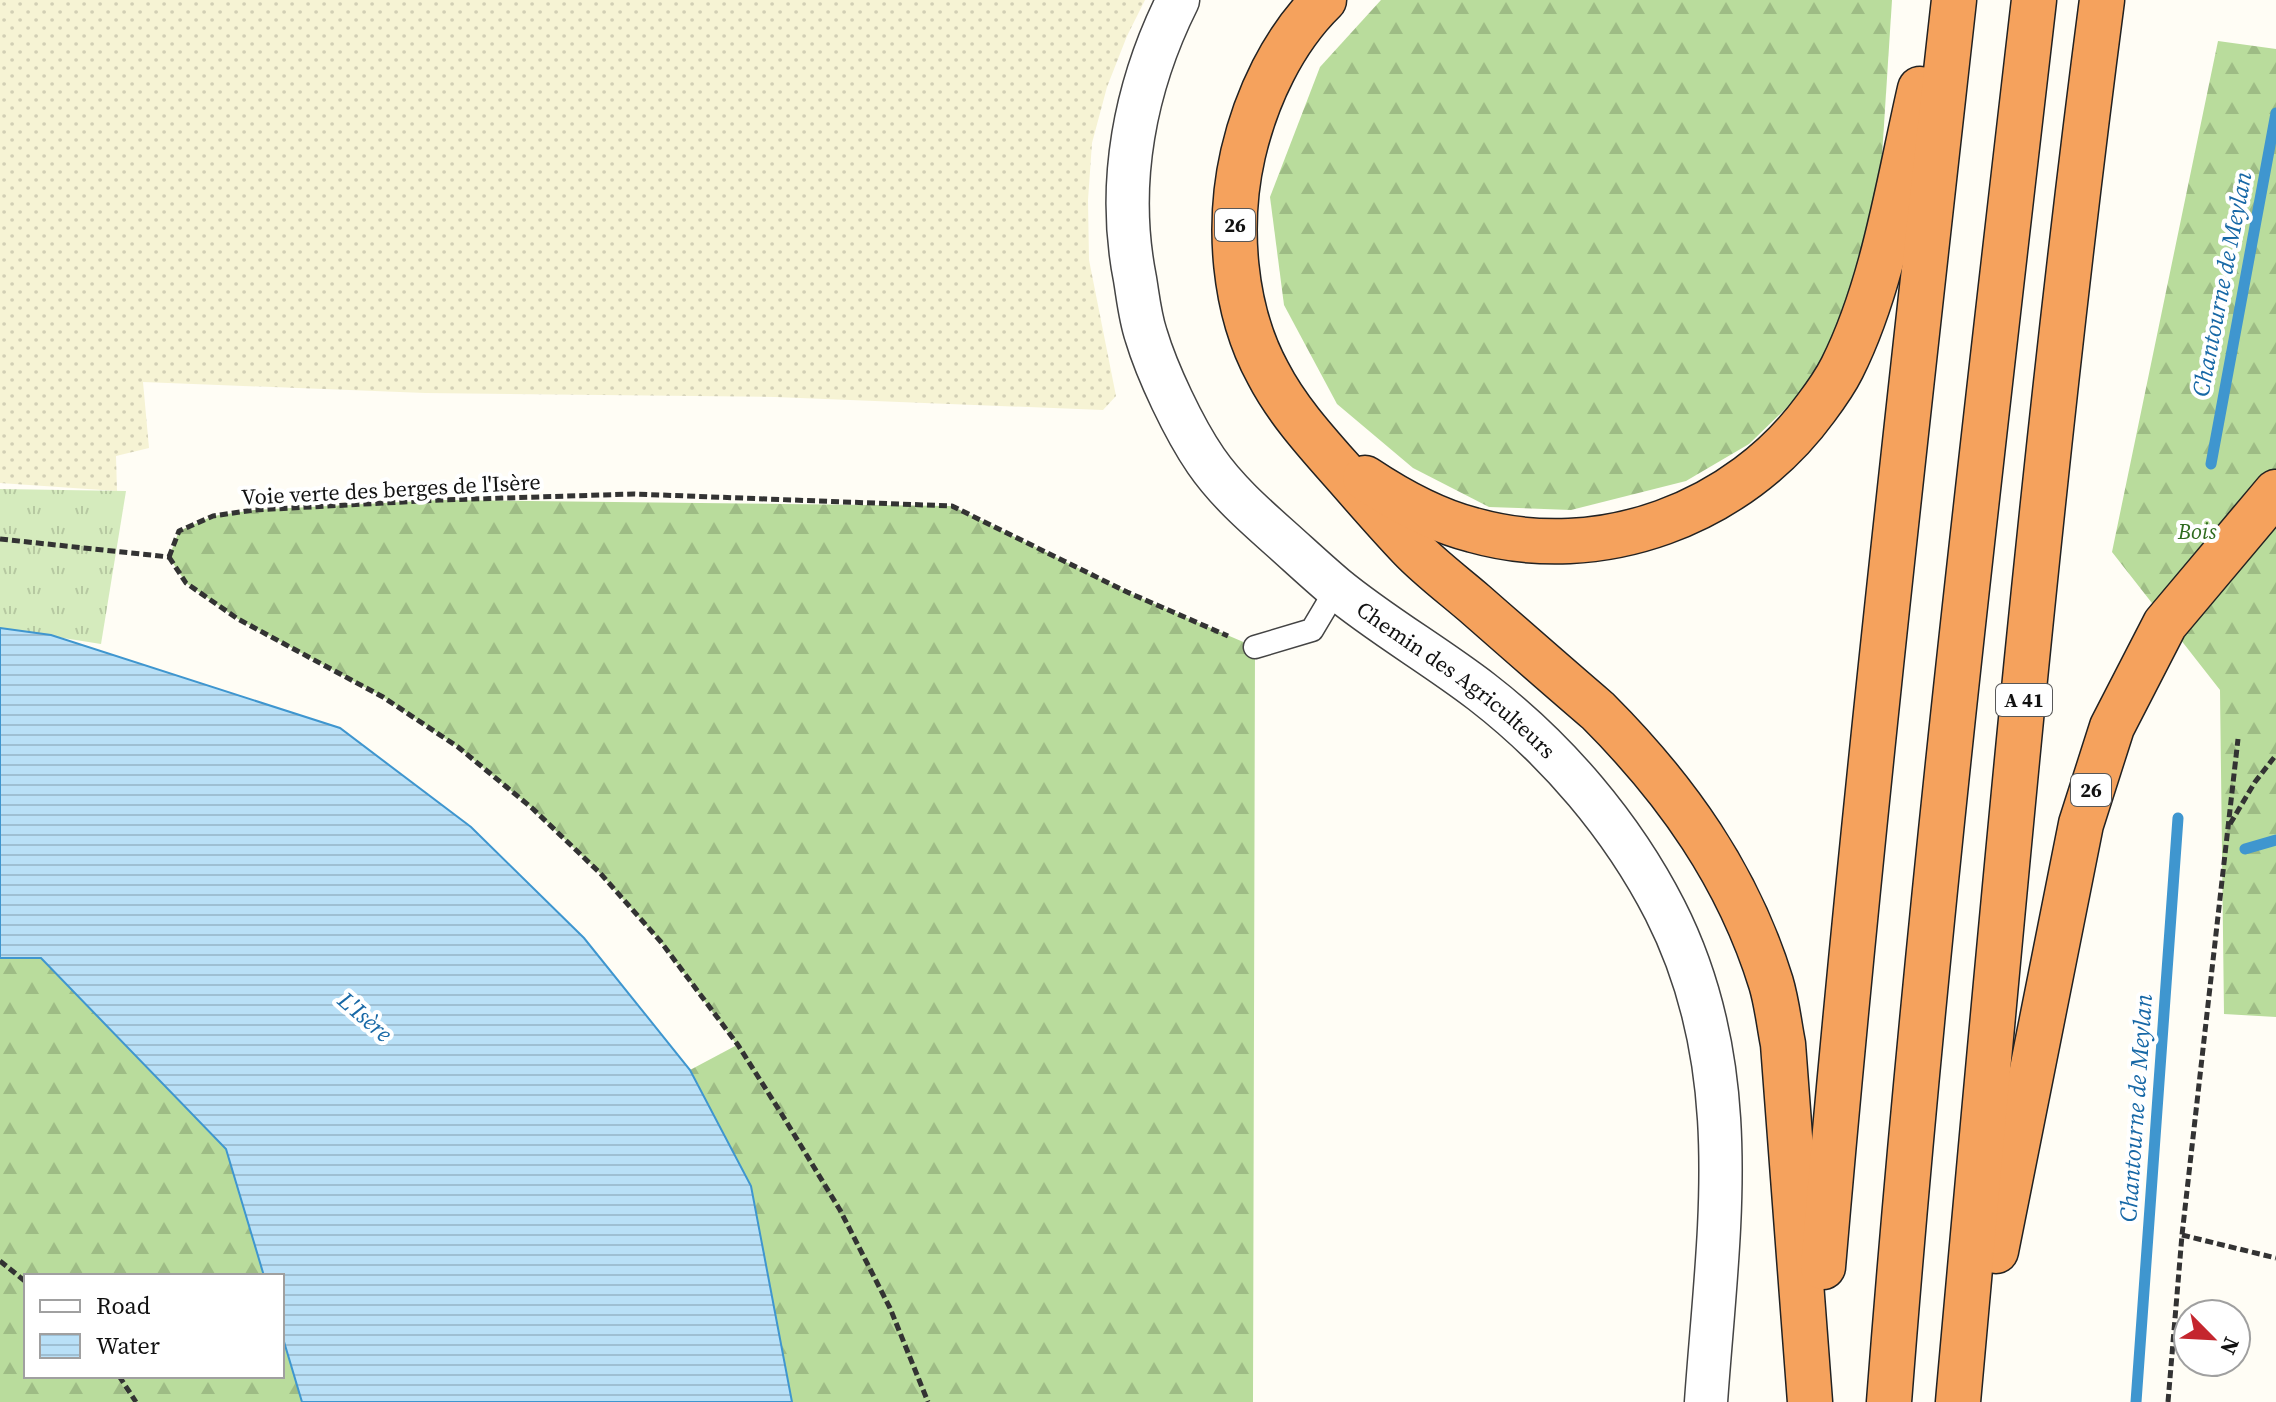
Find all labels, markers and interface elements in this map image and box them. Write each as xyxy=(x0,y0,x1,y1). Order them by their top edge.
water label: Chantourne de Meylan xyxy=(2184,168,2260,399)
road number: 26 xyxy=(1215,209,1255,241)
street label: Voie verte des berges de l'Isère xyxy=(241,466,541,512)
park label: Bois xyxy=(2177,516,2216,546)
street label: Chemin des Agriculteurs xyxy=(1351,594,1563,765)
road number: A 41 xyxy=(1996,684,2052,716)
road number: 26 xyxy=(2071,774,2111,806)
water label: L'Isère xyxy=(330,983,400,1050)
water label: Chantourne de Meylan xyxy=(2111,992,2160,1223)
legend xyxy=(24,1274,284,1378)
text: Road xyxy=(96,1289,151,1322)
north arrow xyxy=(2172,1298,2252,1378)
text: Water xyxy=(96,1329,160,1362)
text: N xyxy=(2213,1333,2247,1360)

